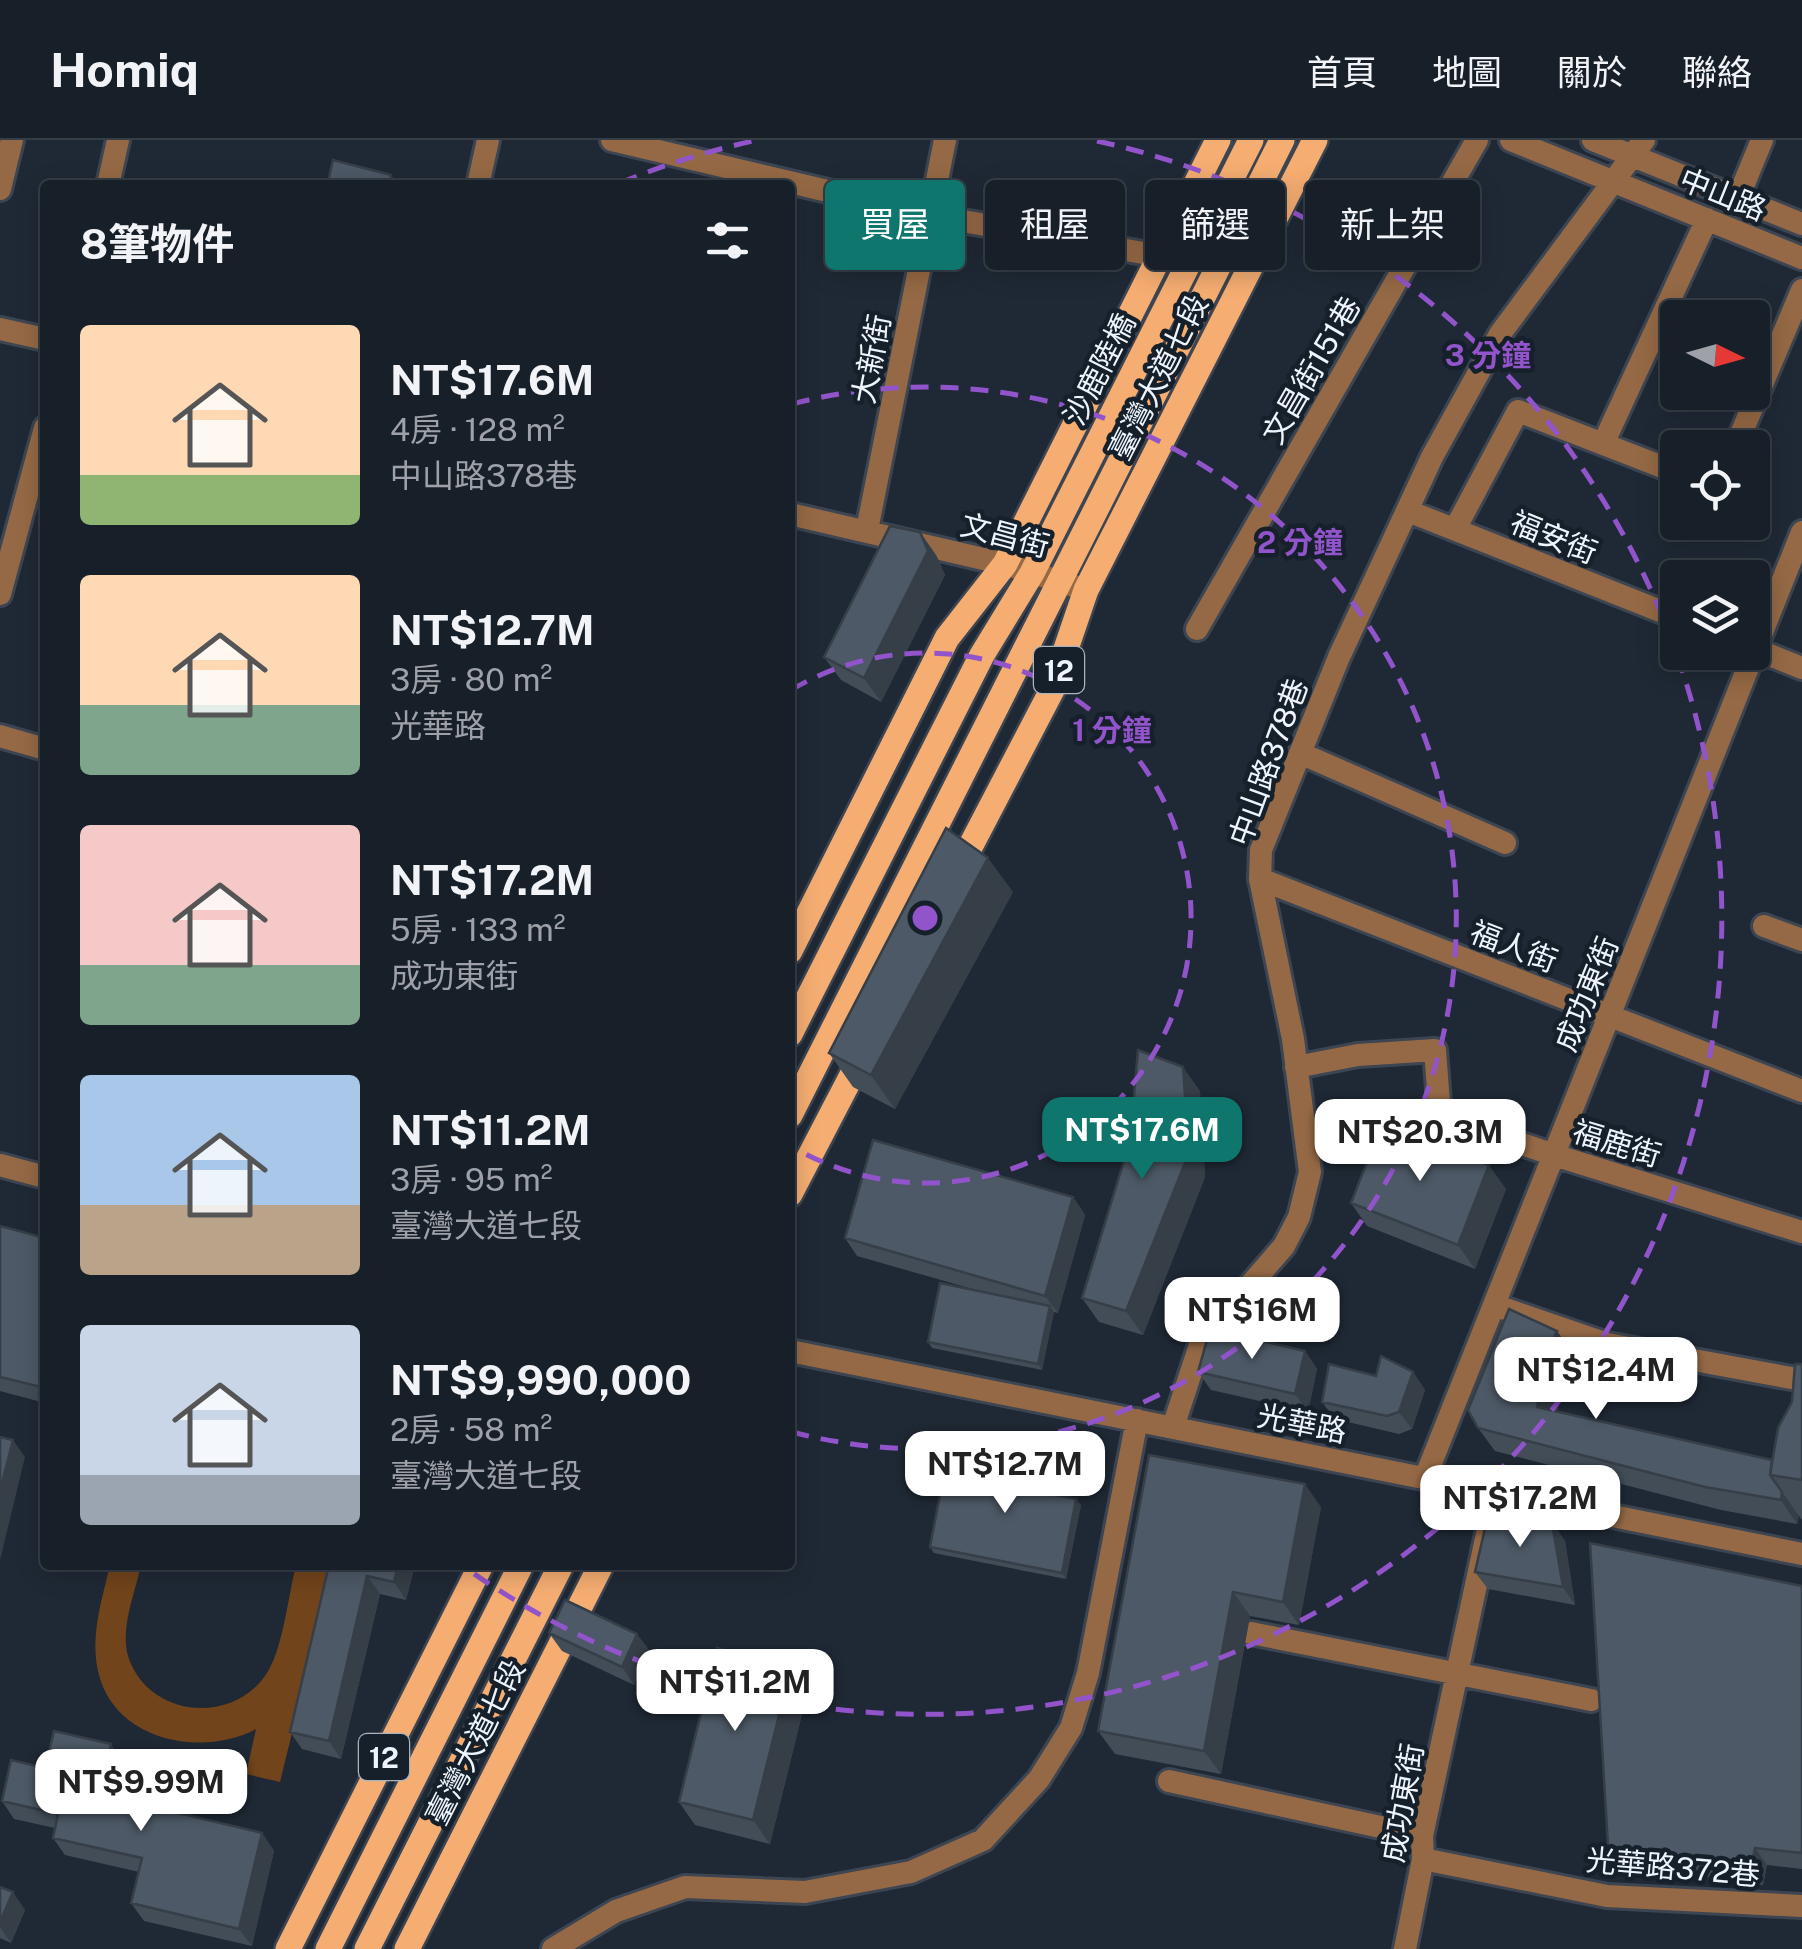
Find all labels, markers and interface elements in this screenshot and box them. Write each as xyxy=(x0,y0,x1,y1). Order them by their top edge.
text: Homiq xyxy=(50,41,199,98)
text: 首頁 xyxy=(1307,52,1377,93)
text: 地圖 xyxy=(1432,52,1502,93)
text: 關於 xyxy=(1557,52,1627,93)
text: 聯絡 xyxy=(1682,52,1752,93)
street label: 中山路 xyxy=(1675,160,1771,228)
chip: 買屋 xyxy=(825,180,965,270)
chip: 租屋 xyxy=(985,180,1125,270)
chip: 篩選 xyxy=(1145,180,1285,270)
chip: 新上架 xyxy=(1305,180,1480,270)
icon: filters xyxy=(700,213,755,268)
text: 8筆物件 xyxy=(80,219,234,268)
street label: 臺灣大道七段 xyxy=(1101,289,1215,465)
street label: 文昌街151巷 xyxy=(1255,290,1367,450)
north arrow xyxy=(1660,300,1770,410)
map controls xyxy=(1660,300,1770,670)
street label: 沙鹿陸橋 xyxy=(1056,307,1142,431)
street label: 大新街 xyxy=(845,311,897,407)
text: 3 分鐘 xyxy=(1445,337,1531,373)
text: NT$17.6M xyxy=(390,355,594,404)
icon: home xyxy=(160,365,280,485)
text: 4房 · 128 m² xyxy=(390,411,565,448)
button: locate xyxy=(1660,430,1770,540)
text: 中山路378巷 xyxy=(390,457,577,494)
street label: 福安街 xyxy=(1506,503,1602,571)
street label: 文昌街 xyxy=(957,506,1053,564)
text: 2 分鐘 xyxy=(1257,524,1343,560)
button: layers xyxy=(1660,560,1770,670)
text: NT$12.7M xyxy=(390,605,595,654)
icon: home xyxy=(160,615,280,735)
road number: 12 xyxy=(1034,647,1084,693)
text: 3房 · 80 m² xyxy=(390,661,552,698)
street label: 中山路378巷 xyxy=(1221,674,1315,850)
text: 光華路 xyxy=(390,707,486,744)
text: 1 分鐘 xyxy=(1072,712,1152,748)
text: NT$17.2M xyxy=(390,855,594,904)
icon: home xyxy=(160,865,280,985)
centre of rings xyxy=(907,900,943,936)
text: 5房 · 133 m² xyxy=(390,911,566,948)
street label: 福人街 xyxy=(1466,913,1562,979)
street label: 成功東街 xyxy=(1547,932,1625,1056)
text: 成功東街 xyxy=(390,957,518,994)
pin: NT$17.6M xyxy=(1039,1097,1245,1182)
pin: NT$20.3M xyxy=(1317,1099,1523,1184)
text: NT$11.2M xyxy=(390,1105,591,1154)
text: NT$17.6M xyxy=(1064,1111,1220,1148)
text: NT$20.3M xyxy=(1337,1113,1503,1150)
street label: 福鹿街 xyxy=(1569,1113,1665,1173)
icon: home xyxy=(160,1115,280,1235)
text: 3房 · 95 m² xyxy=(390,1161,553,1198)
text: 臺灣大道七段 xyxy=(390,1207,582,1244)
pin: NT$16M xyxy=(1171,1277,1333,1362)
text: NT$16M xyxy=(1187,1291,1317,1328)
pin: NT$12.4M xyxy=(1493,1337,1699,1422)
text: NT$12.4M xyxy=(1516,1351,1676,1388)
text: NT$9,990,000 xyxy=(390,1355,691,1404)
icon: home xyxy=(160,1365,280,1485)
street label: 光華路 xyxy=(1254,1397,1350,1449)
text: 2房 · 58 m² xyxy=(390,1411,552,1448)
pin: NT$12.7M xyxy=(902,1431,1108,1516)
text: NT$12.7M xyxy=(927,1445,1083,1482)
text: 臺灣大道七段 xyxy=(390,1457,582,1494)
pin: NT$17.2M xyxy=(1417,1465,1623,1550)
text: NT$17.2M xyxy=(1442,1479,1598,1516)
pin: NT$11.2M xyxy=(632,1649,838,1734)
street label: 臺灣大道七段 xyxy=(418,1654,532,1830)
text: NT$11.2M xyxy=(659,1663,811,1700)
road number: 12 xyxy=(359,1734,409,1780)
street label: 成功東街 xyxy=(1374,1741,1430,1865)
pin: NT$9.99M xyxy=(38,1749,244,1834)
text: NT$9.99M xyxy=(57,1763,225,1800)
street label: 光華路372巷 xyxy=(1585,1841,1761,1893)

